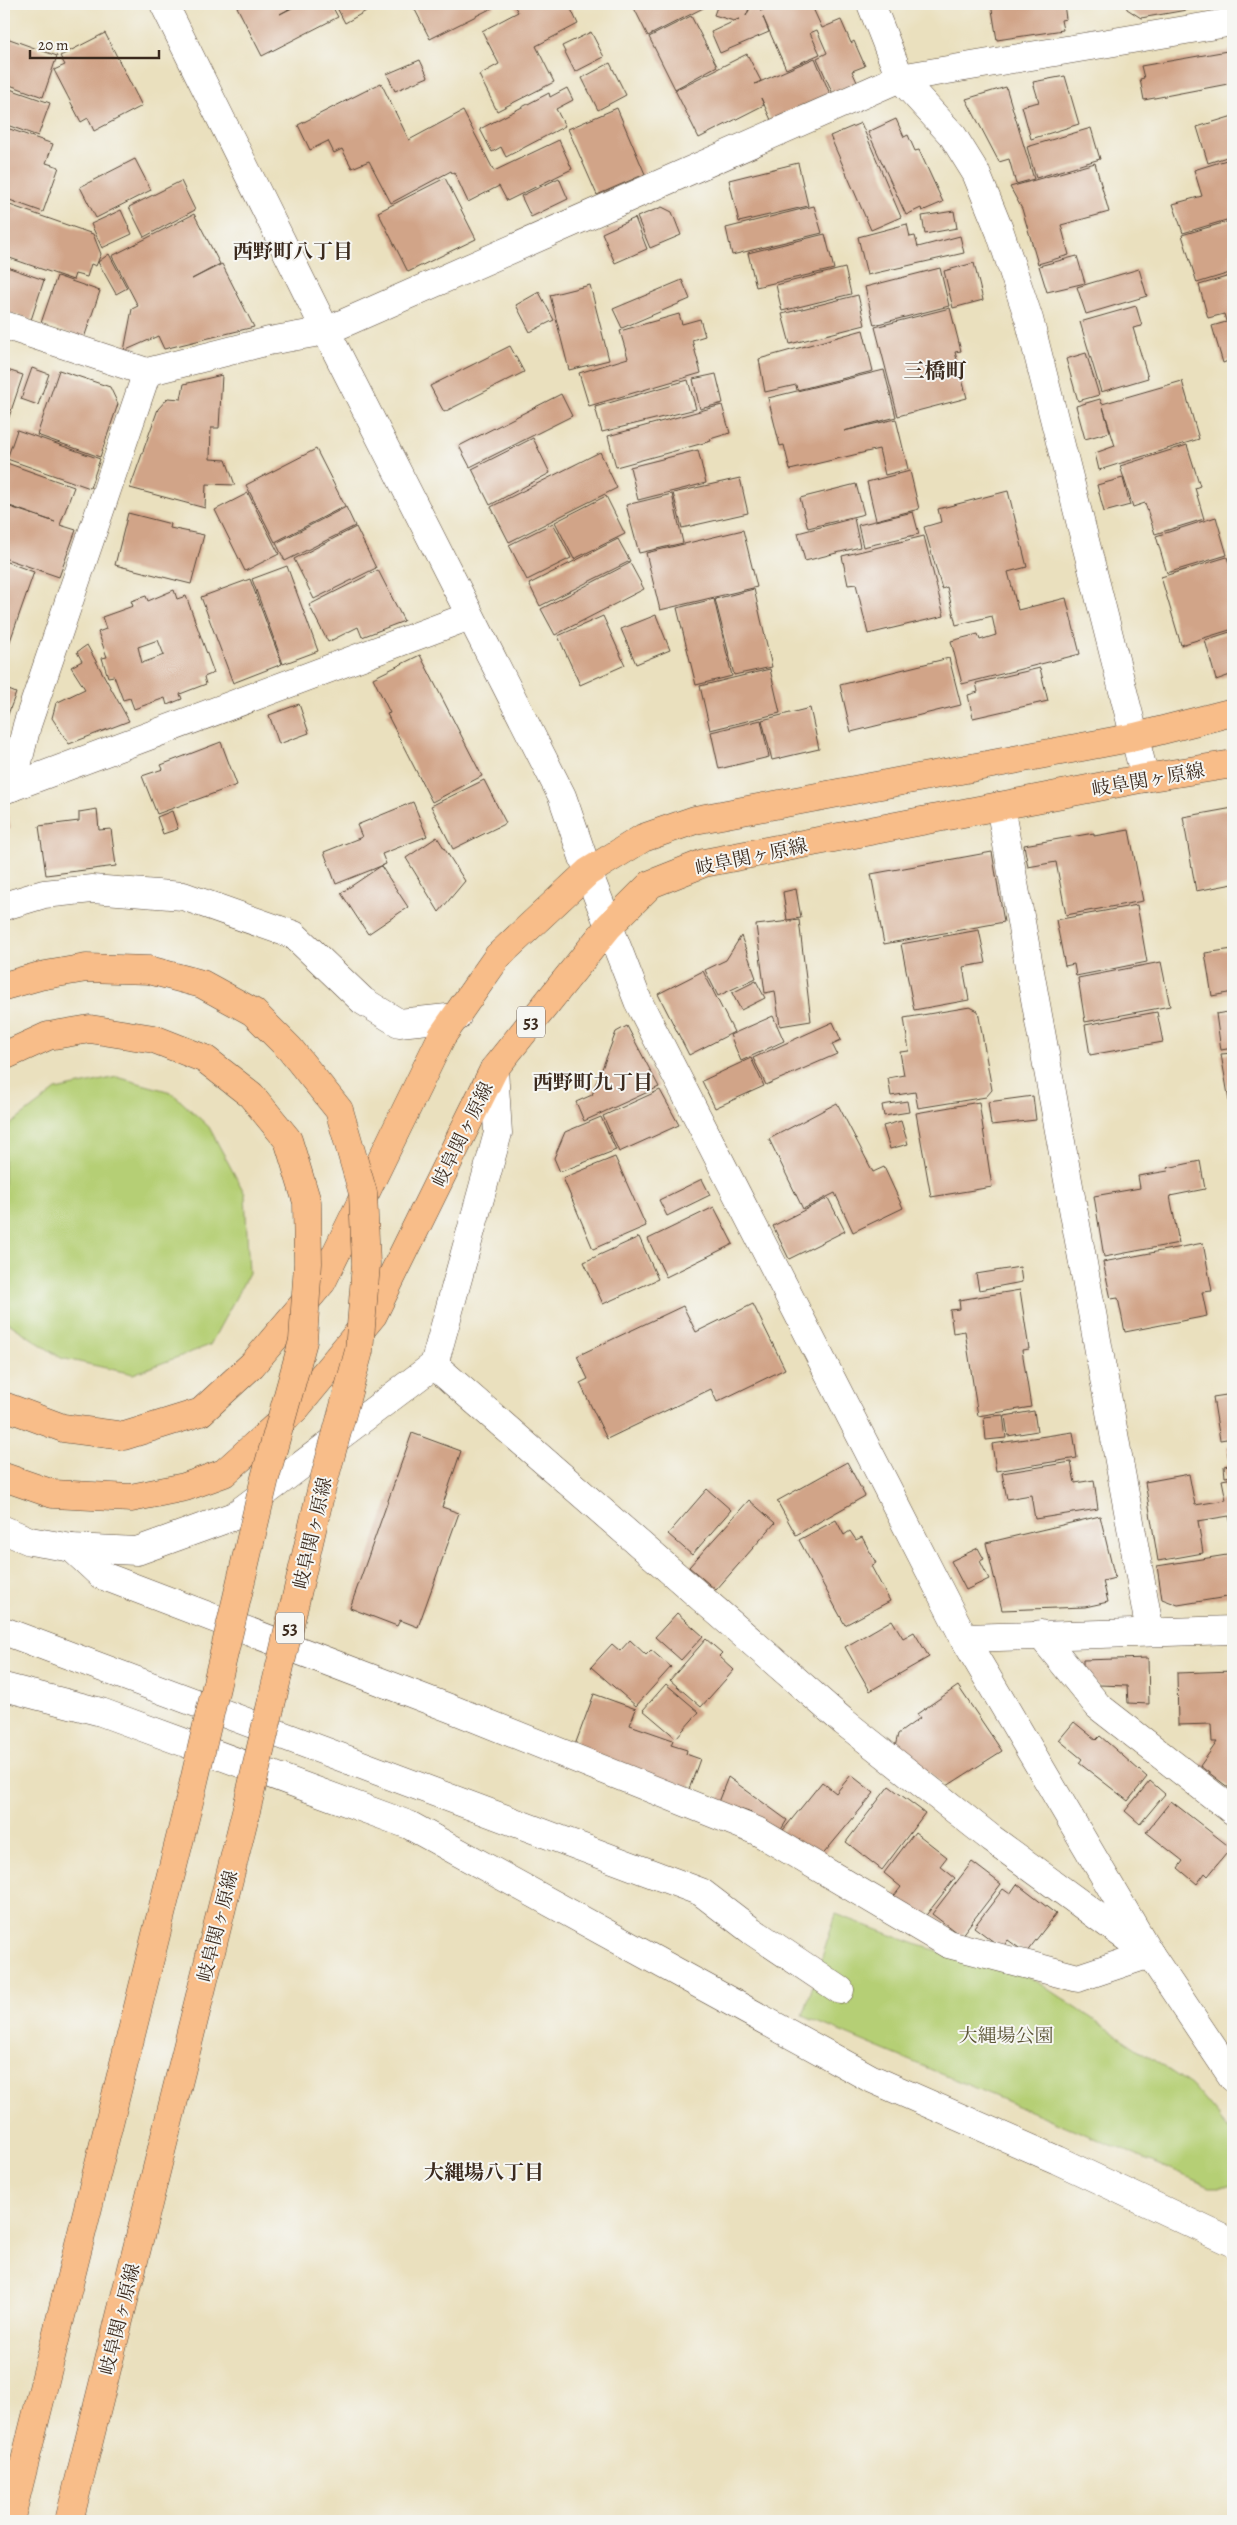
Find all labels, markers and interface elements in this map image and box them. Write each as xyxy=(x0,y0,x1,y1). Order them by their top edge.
scale bar xyxy=(30,28,159,60)
text: 20 m xyxy=(38,35,69,55)
district label: 西野町八丁目 xyxy=(233,238,353,265)
district label: 三橋町 xyxy=(904,357,967,385)
street label: 岐阜関ヶ原線 xyxy=(1090,757,1207,803)
street label: 岐阜関ヶ原線 xyxy=(693,832,810,882)
road number: 53 xyxy=(517,1006,545,1038)
district label: 西野町九丁目 xyxy=(533,1069,653,1096)
street label: 岐阜関ヶ原線 xyxy=(426,1078,500,1191)
street label: 岐阜関ヶ原線 xyxy=(287,1475,338,1592)
road number: 53 xyxy=(276,1612,304,1644)
street label: 岐阜関ヶ原線 xyxy=(192,1868,244,1985)
park label: 大縄場公園 xyxy=(958,2023,1054,2049)
district label: 大縄場八丁目 xyxy=(424,2159,544,2186)
street label: 岐阜関ヶ原線 xyxy=(94,2261,146,2378)

